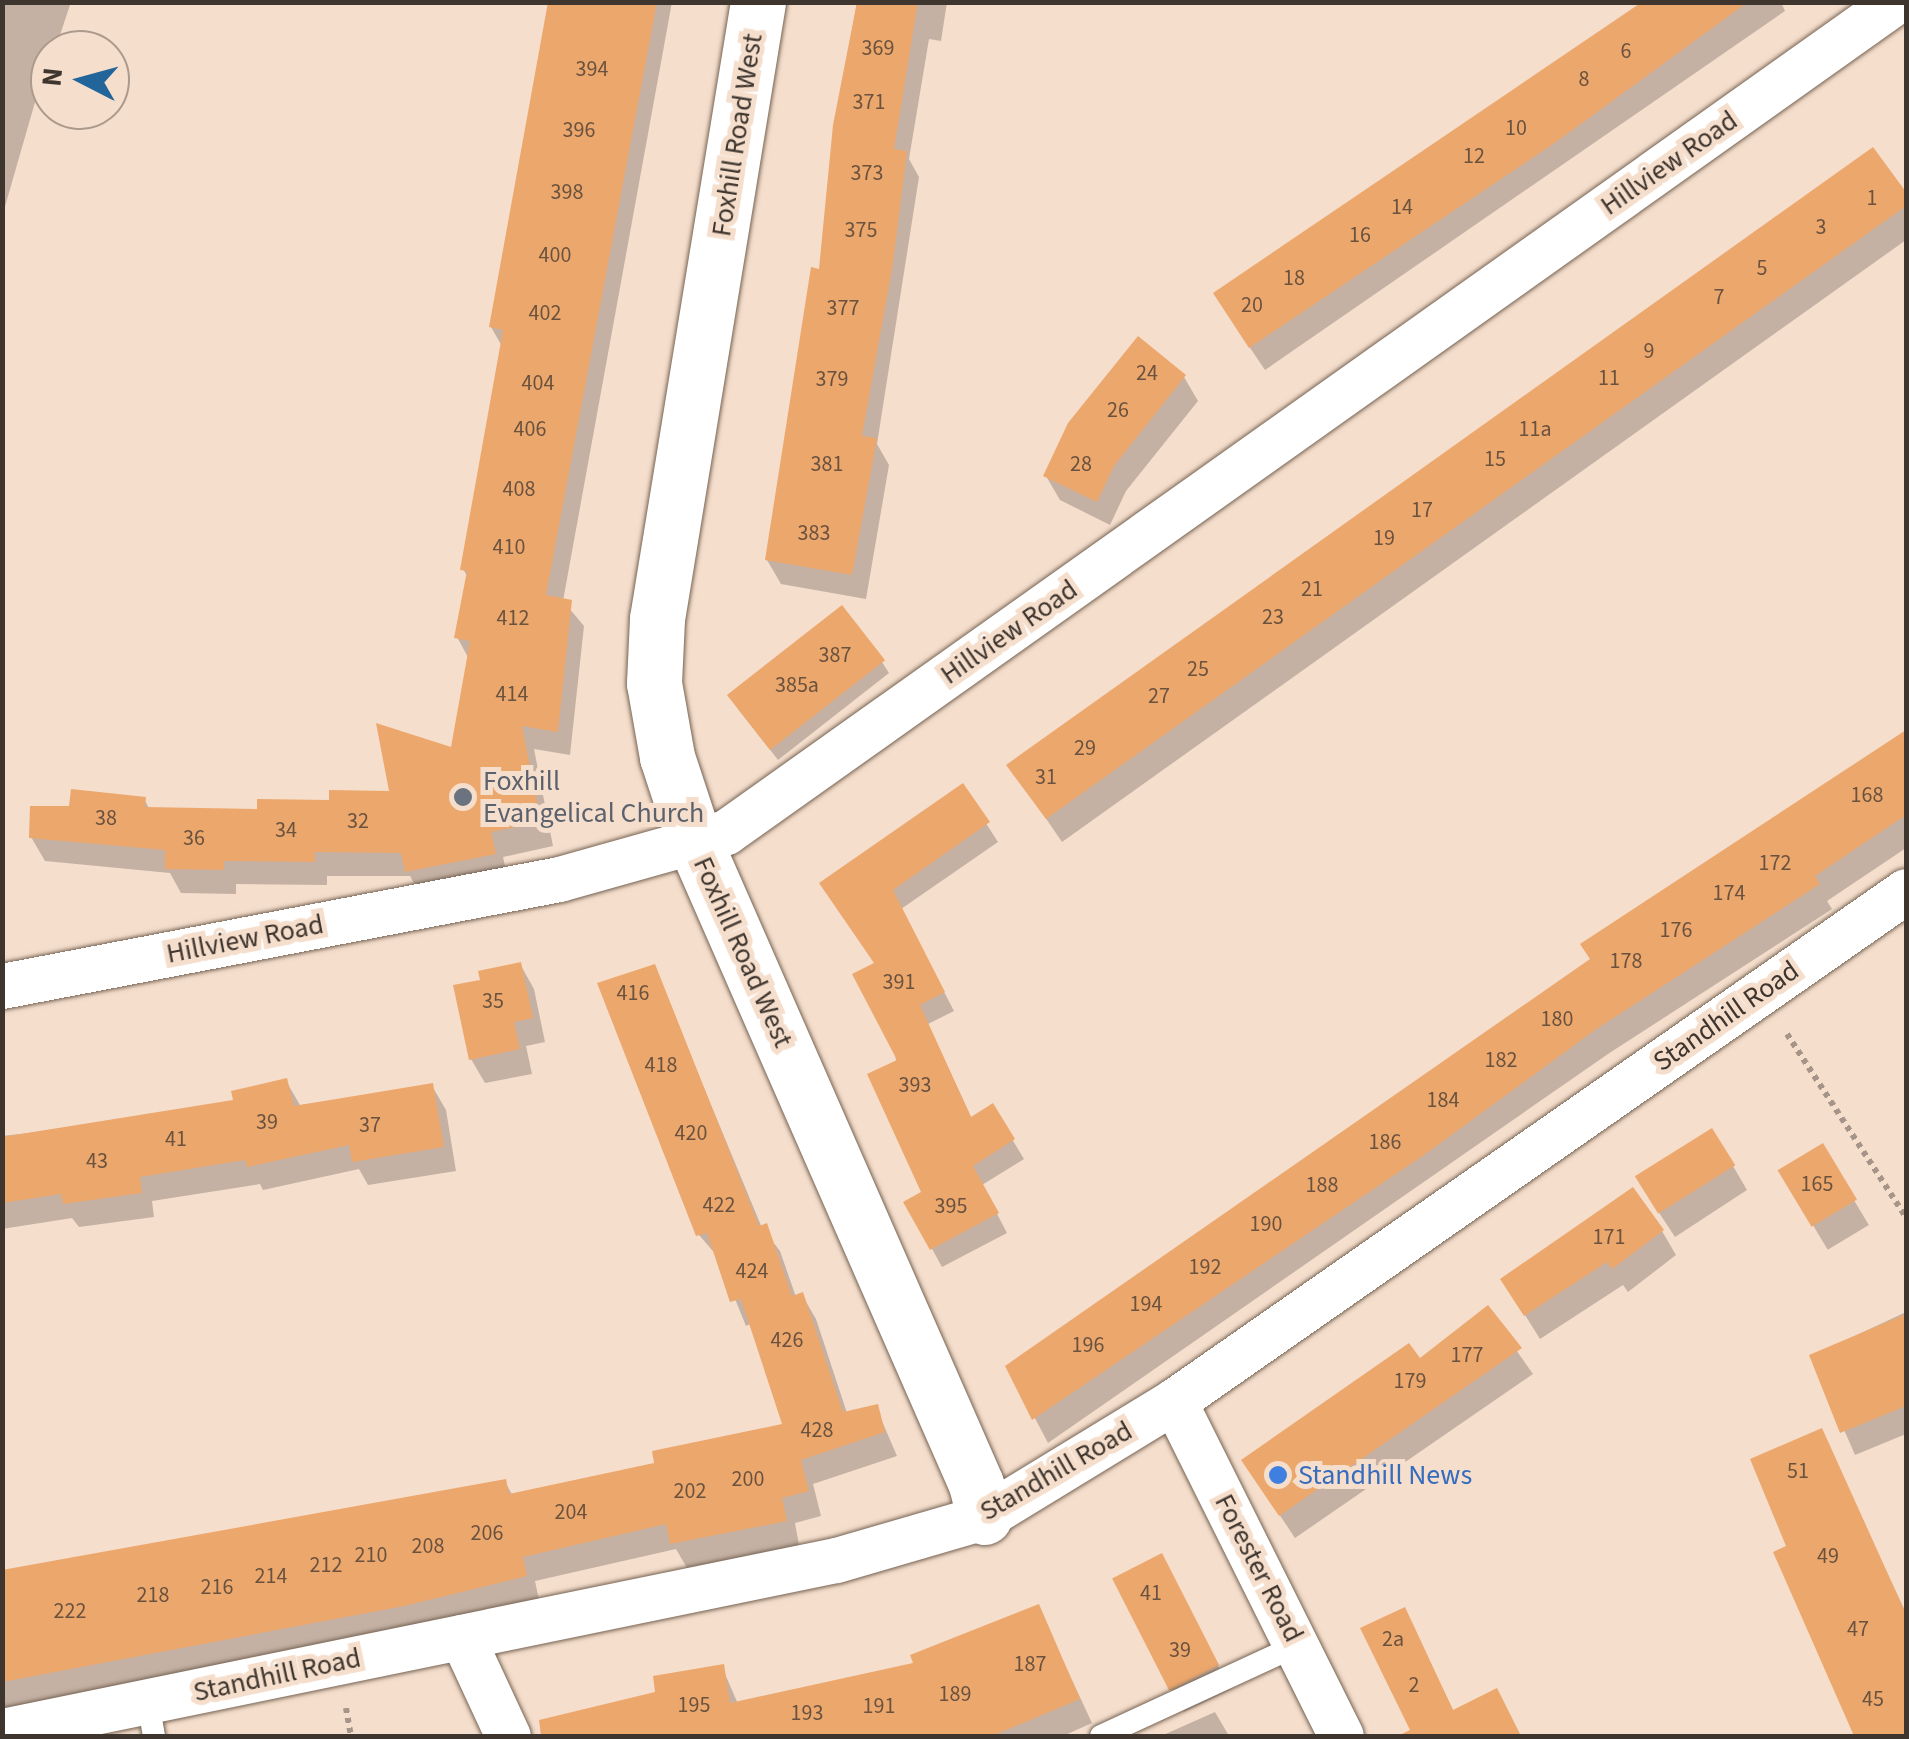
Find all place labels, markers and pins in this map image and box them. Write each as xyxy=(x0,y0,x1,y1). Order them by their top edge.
place label: Foxhill Evangelical Church xyxy=(483,764,704,830)
marker: Foxhill Evangelical Church xyxy=(452,786,474,808)
place label: Standhill News xyxy=(1298,1458,1472,1492)
marker: Standhill News xyxy=(1267,1464,1289,1486)

